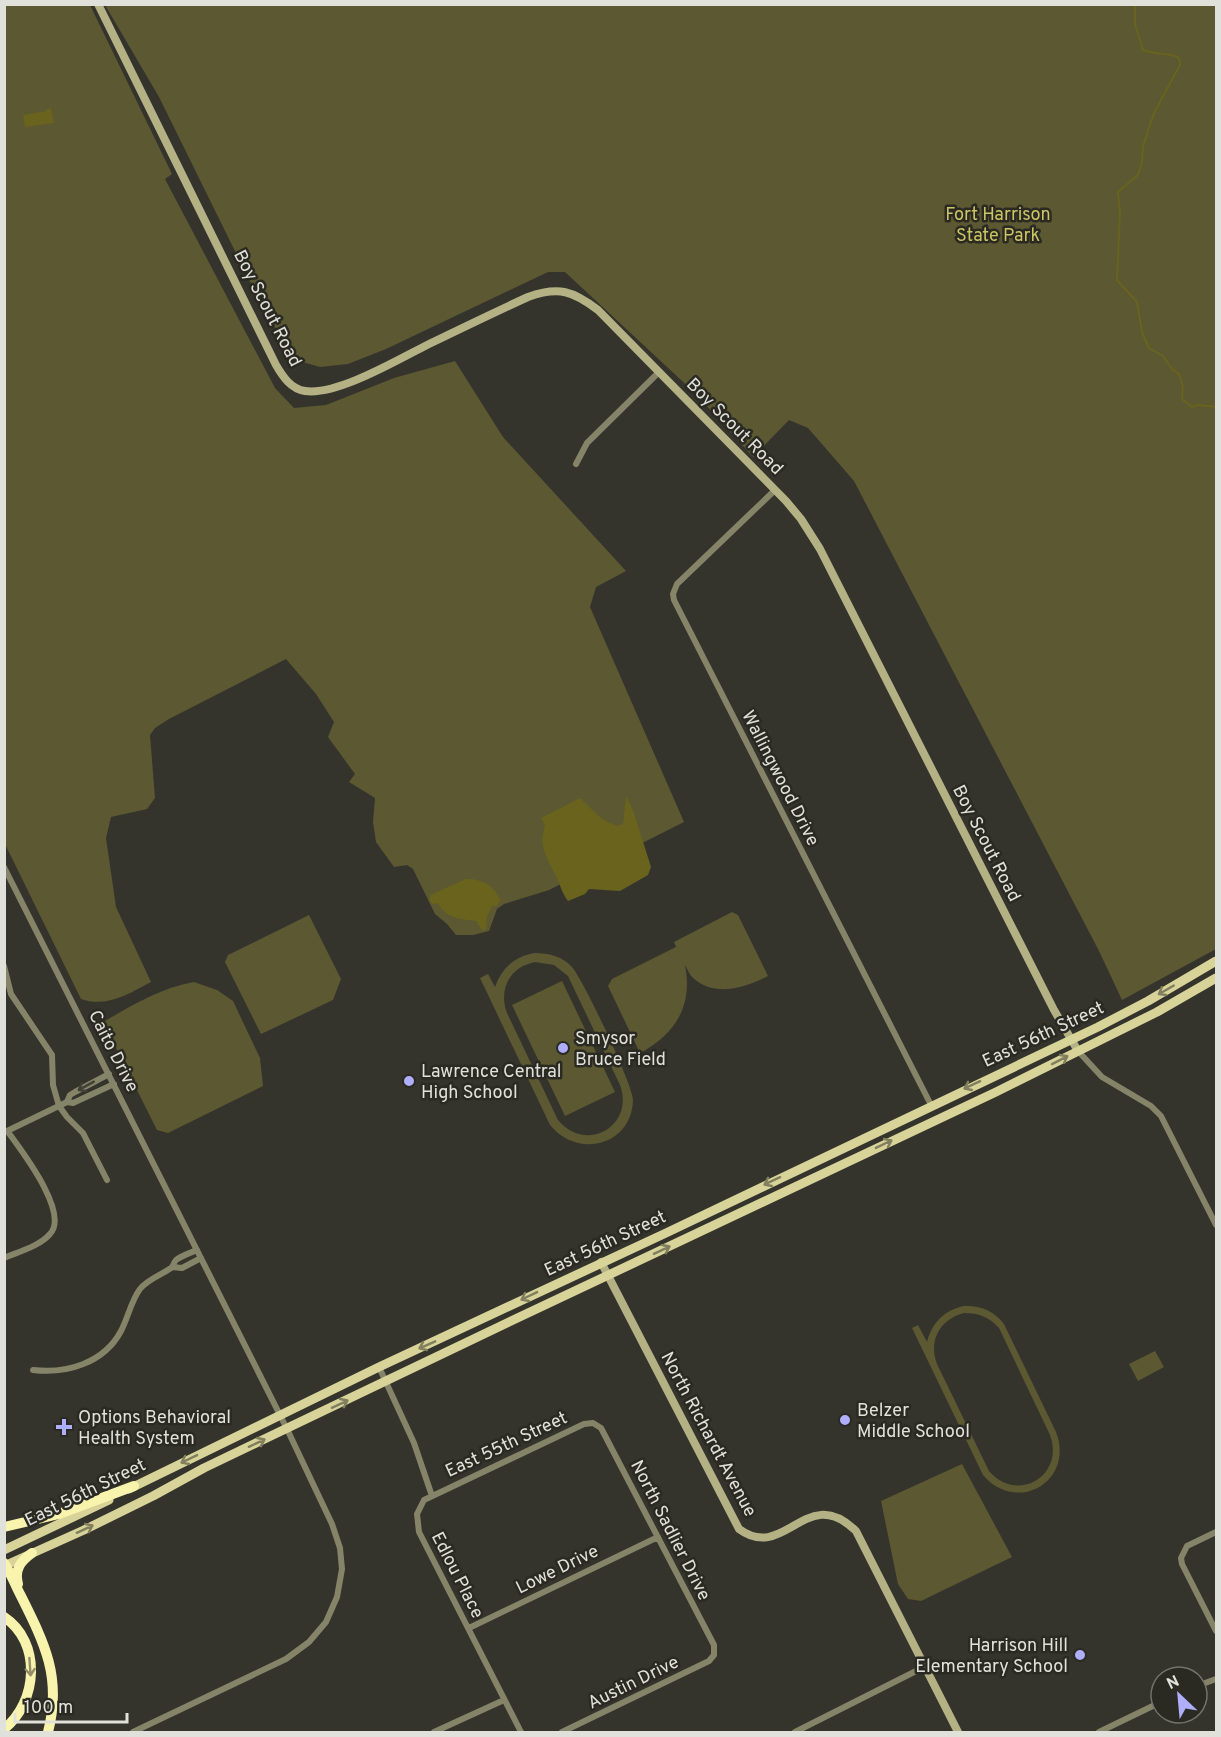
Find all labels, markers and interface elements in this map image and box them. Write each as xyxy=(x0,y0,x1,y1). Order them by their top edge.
park label: Fort Harrison State Park xyxy=(945,204,1051,248)
street label: Boy Scout Road xyxy=(227,246,306,371)
street label: Boy Scout Road xyxy=(680,374,787,481)
street label: Wallingwood Drive xyxy=(736,707,824,850)
street label: Boy Scout Road xyxy=(946,781,1025,906)
one-way arrow xyxy=(1158,984,1175,996)
street label: East 56th Street xyxy=(979,997,1108,1074)
street label: Caito Drive xyxy=(82,1007,143,1097)
place label: Smysor Bruce Field xyxy=(575,1028,666,1072)
marker: Smysor Bruce Field xyxy=(556,1041,570,1055)
one-way arrow xyxy=(1050,1054,1068,1065)
place label: Lawrence Central High School xyxy=(421,1061,561,1105)
marker: Lawrence Central High School xyxy=(402,1074,416,1088)
one-way arrow xyxy=(78,1080,95,1092)
one-way arrow xyxy=(964,1080,982,1092)
one-way arrow xyxy=(874,1138,892,1149)
one-way arrow xyxy=(763,1175,781,1187)
street label: East 56th Street xyxy=(541,1206,670,1283)
one-way arrow xyxy=(652,1243,670,1255)
one-way arrow xyxy=(521,1291,539,1303)
one-way arrow xyxy=(419,1340,437,1351)
street label: North Richardt Avenue xyxy=(654,1348,761,1521)
one-way arrow xyxy=(330,1397,348,1409)
place label: Belzer Middle School xyxy=(857,1400,970,1444)
place label: Options Behavioral Health System xyxy=(78,1407,231,1451)
street label: East 55th Street xyxy=(442,1407,571,1484)
marker: Belzer Middle School xyxy=(838,1413,852,1427)
marker: Options Behavioral Health System xyxy=(55,1418,73,1436)
one-way arrow xyxy=(247,1437,265,1448)
street label: East 56th Street xyxy=(21,1454,150,1533)
one-way arrow xyxy=(181,1454,199,1466)
street label: North Sadlier Drive xyxy=(624,1457,715,1605)
one-way arrow xyxy=(76,1522,94,1534)
street label: Edlou Place xyxy=(425,1529,488,1623)
street label: Lowe Drive xyxy=(513,1540,603,1600)
place label: Harrison Hill Elementary School xyxy=(915,1635,1068,1679)
marker: Harrison Hill Elementary School xyxy=(1073,1648,1087,1662)
street label: Austin Drive xyxy=(584,1651,683,1715)
one-way arrow xyxy=(25,1656,36,1676)
north arrow xyxy=(1149,1665,1209,1725)
text: N xyxy=(1164,1672,1183,1695)
scale bar xyxy=(15,1686,128,1724)
text: 100 m xyxy=(24,1697,73,1720)

